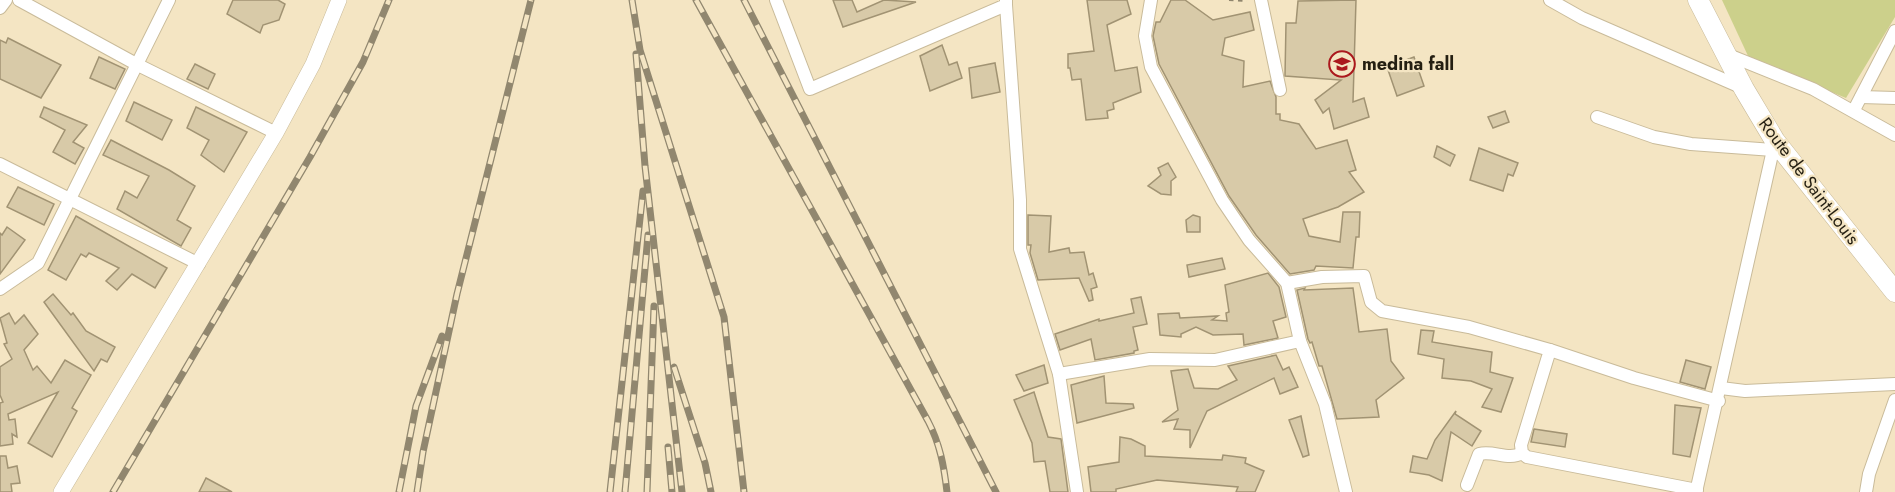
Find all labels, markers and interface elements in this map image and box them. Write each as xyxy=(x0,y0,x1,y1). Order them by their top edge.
school or university icon: medina fall xyxy=(1327,49,1357,79)
place label: medina fall xyxy=(1362,51,1454,77)
street label: Route de Saint-Louis xyxy=(1752,112,1866,250)

